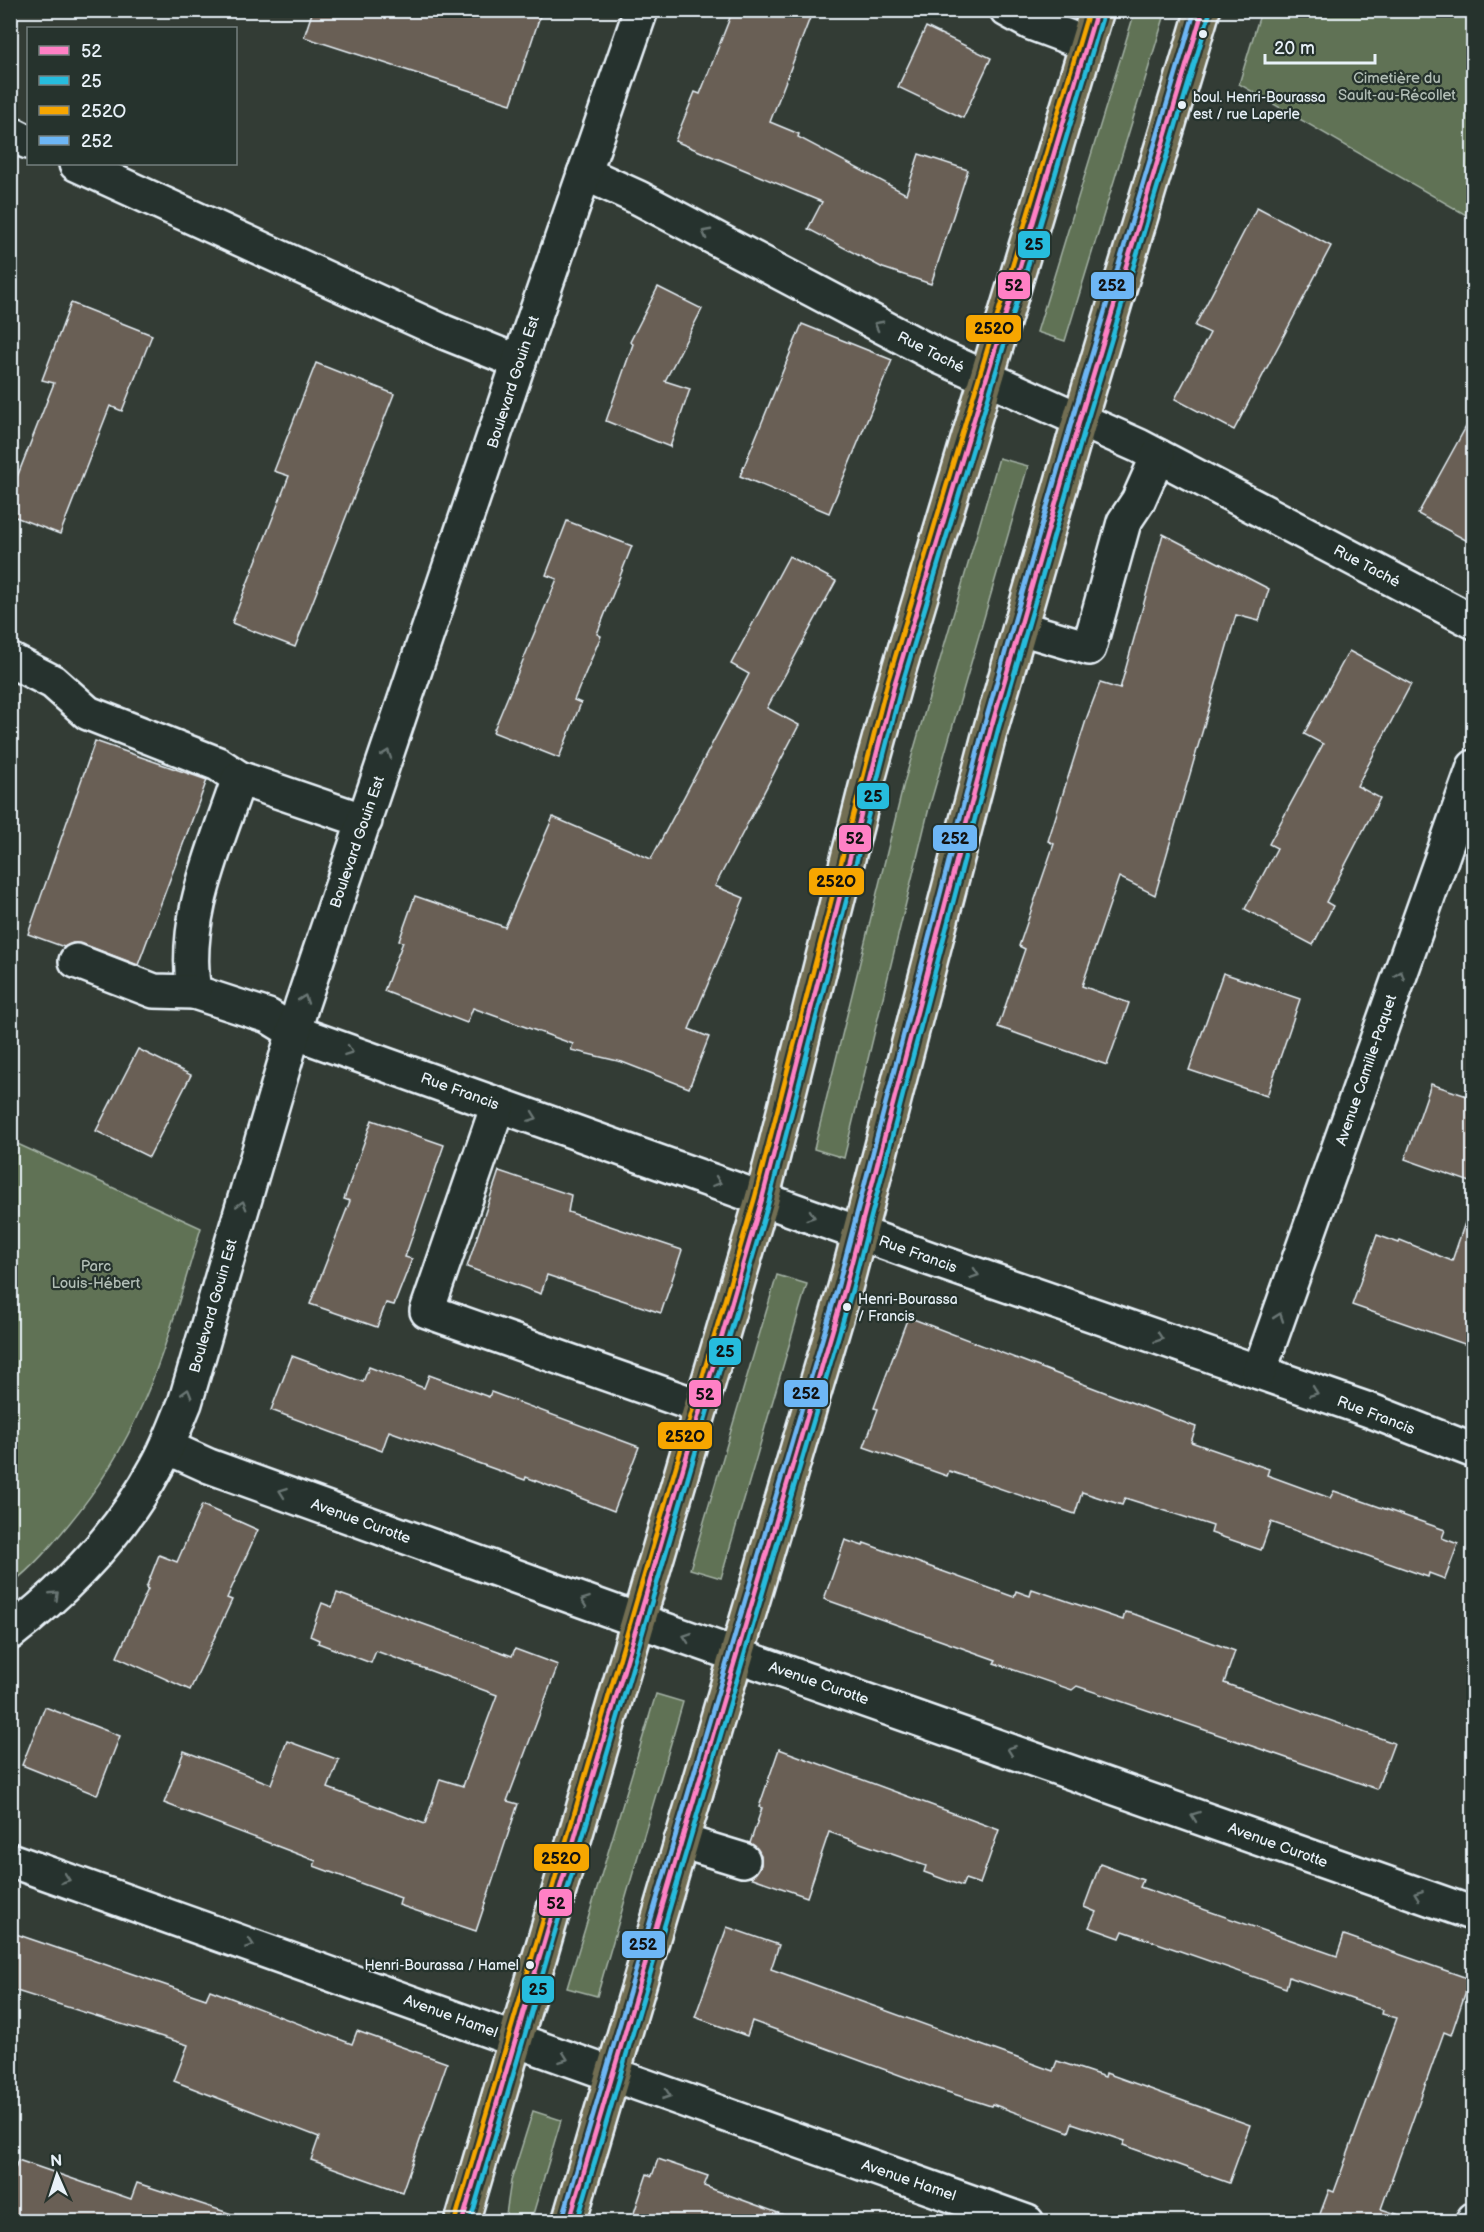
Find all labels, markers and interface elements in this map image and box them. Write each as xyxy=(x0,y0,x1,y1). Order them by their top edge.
legend xyxy=(27,27,237,165)
scale bar xyxy=(1265,27,1374,65)
unlabelled marker xyxy=(1197,28,1209,40)
text: 20 m xyxy=(1274,38,1315,59)
text: 52 xyxy=(81,41,102,62)
park label: Cimetière du Sault-au-Récollet xyxy=(1338,69,1456,105)
text: 25 xyxy=(81,71,102,92)
place label: boul. Henri-Bourassa est / rue Laperle xyxy=(1193,89,1326,123)
marker: boul. Henri-Bourassa est / rue Laperle xyxy=(1176,99,1188,111)
text: 252O xyxy=(81,101,126,122)
text: 252 xyxy=(81,131,113,152)
one-way arrow xyxy=(701,229,712,241)
line badge: 25 xyxy=(1017,230,1051,259)
text: 25 xyxy=(1025,236,1043,255)
line badge: 52 xyxy=(997,271,1031,300)
line badge: 252 xyxy=(1090,271,1135,300)
text: 52 xyxy=(1005,277,1024,296)
text: 252 xyxy=(1098,277,1127,296)
street label: Boulevard Gouin Est xyxy=(483,313,544,451)
line badge: 252O xyxy=(965,314,1022,343)
text: 252O xyxy=(974,320,1014,339)
one-way arrow xyxy=(874,321,884,332)
street label: Rue Taché xyxy=(894,327,968,377)
street label: Rue Taché xyxy=(1330,541,1403,592)
one-way arrow xyxy=(380,749,392,760)
street label: Boulevard Gouin Est xyxy=(326,773,389,911)
line badge: 25 xyxy=(856,782,890,810)
text: 25 xyxy=(864,788,882,807)
line badge: 52 xyxy=(838,824,872,853)
line badge: 252 xyxy=(932,824,978,852)
text: 52 xyxy=(846,830,865,849)
text: 252 xyxy=(941,830,970,849)
line badge: 252O xyxy=(808,867,865,896)
text: 252O xyxy=(816,873,856,892)
one-way arrow xyxy=(1392,970,1405,981)
street label: Avenue Camille-Paquet xyxy=(1332,992,1401,1148)
one-way arrow xyxy=(297,994,310,1005)
one-way arrow xyxy=(343,1044,354,1057)
street label: Rue Francis xyxy=(418,1069,502,1115)
one-way arrow xyxy=(527,1110,538,1122)
one-way arrow xyxy=(711,1175,721,1188)
one-way arrow xyxy=(235,1201,247,1211)
one-way arrow xyxy=(805,1208,816,1221)
street label: Rue Francis xyxy=(876,1232,960,1278)
street label: Boulevard Gouin Est xyxy=(185,1237,242,1375)
park label: Parc Louis-Hébert xyxy=(52,1257,141,1293)
one-way arrow xyxy=(969,1266,980,1279)
place label: Henri-Bourassa / Francis xyxy=(858,1291,958,1325)
marker: Henri-Bourassa / Francis xyxy=(841,1301,853,1313)
one-way arrow xyxy=(1271,1312,1284,1323)
one-way arrow xyxy=(1153,1330,1164,1343)
line badge: 25 xyxy=(708,1337,742,1366)
text: 25 xyxy=(716,1343,734,1362)
line badge: 52 xyxy=(688,1379,722,1408)
line badge: 252 xyxy=(783,1379,829,1408)
one-way arrow xyxy=(1308,1384,1319,1397)
text: 252 xyxy=(792,1385,821,1404)
text: 52 xyxy=(696,1386,715,1405)
one-way arrow xyxy=(180,1388,193,1398)
street label: Rue Francis xyxy=(1334,1392,1418,1439)
line badge: 252O xyxy=(657,1421,713,1450)
text: 252O xyxy=(665,1428,705,1447)
one-way arrow xyxy=(278,1487,288,1500)
street label: Avenue Curotte xyxy=(308,1495,413,1548)
one-way arrow xyxy=(48,1591,59,1602)
one-way arrow xyxy=(580,1595,591,1608)
one-way arrow xyxy=(682,1632,693,1645)
street label: Avenue Curotte xyxy=(766,1657,871,1710)
one-way arrow xyxy=(1006,1745,1017,1758)
one-way arrow xyxy=(1190,1810,1201,1823)
street label: Avenue Curotte xyxy=(1225,1819,1330,1872)
line badge: 252O xyxy=(533,1843,590,1872)
text: 252O xyxy=(541,1850,581,1869)
one-way arrow xyxy=(60,1872,71,1885)
line badge: 52 xyxy=(538,1888,573,1917)
one-way arrow xyxy=(1413,1889,1424,1902)
text: 52 xyxy=(547,1895,566,1914)
line badge: 252 xyxy=(621,1930,666,1959)
text: 252 xyxy=(629,1936,658,1955)
one-way arrow xyxy=(244,1937,254,1950)
place label: Henri-Bourassa / Hamel xyxy=(364,1957,519,1974)
marker: Henri-Bourassa / Hamel xyxy=(524,1959,536,1971)
line badge: 25 xyxy=(521,1975,555,2004)
text: 25 xyxy=(529,1981,547,2000)
street label: Avenue Hamel xyxy=(401,1991,500,2042)
one-way arrow xyxy=(558,2050,569,2063)
one-way arrow xyxy=(661,2087,672,2100)
north arrow xyxy=(27,2145,87,2205)
text: N xyxy=(50,2152,63,2171)
street label: Avenue Hamel xyxy=(859,2155,958,2205)

